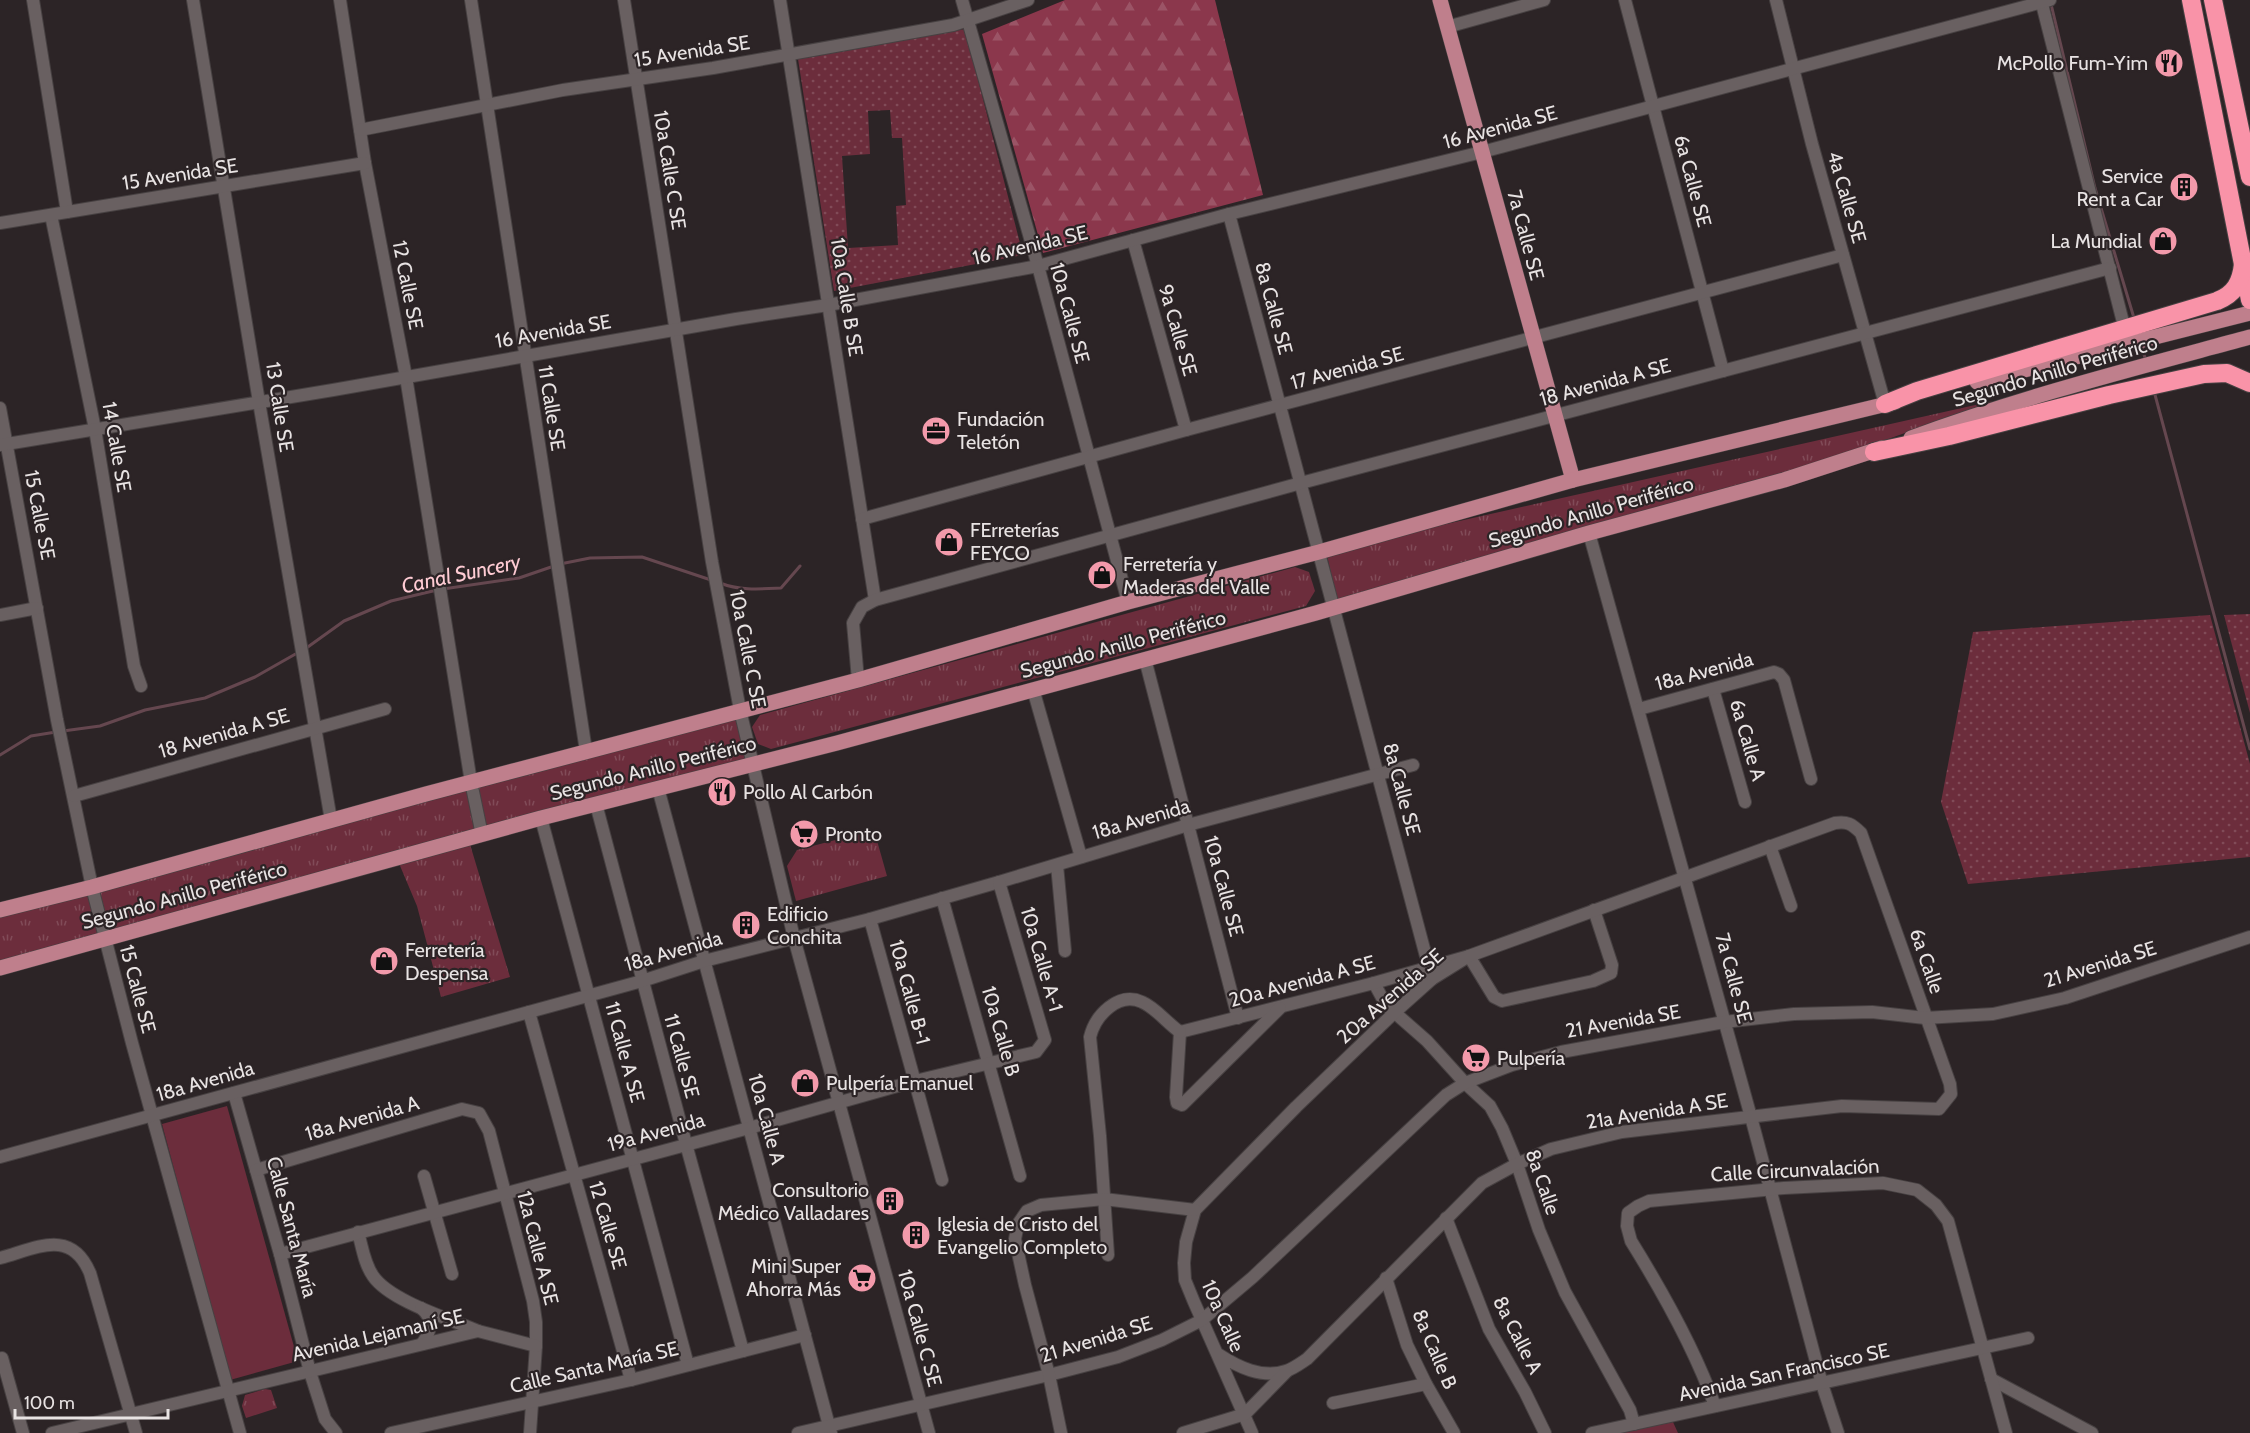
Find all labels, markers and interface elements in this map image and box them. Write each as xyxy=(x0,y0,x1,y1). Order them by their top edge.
street label: 15 Avenida SE xyxy=(632,30,752,72)
restaurant icon: McPollo Fum-Yim xyxy=(2153,47,2185,79)
place label: McPollo Fum-Yim xyxy=(1997,51,2148,75)
street label: 16 Avenida SE xyxy=(1440,100,1560,154)
street label: 10a Calle C SE xyxy=(649,109,691,231)
street label: 6a Calle SE xyxy=(1669,132,1717,230)
street label: 4a Calle SE xyxy=(1822,148,1872,246)
street label: 15 Avenida SE xyxy=(120,153,240,195)
place label: Service Rent a Car xyxy=(2076,164,2164,211)
building icon: Service Rent a Car xyxy=(2168,171,2200,203)
street label: 7a Calle SE xyxy=(1502,187,1550,283)
street label: 16 Avenida SE xyxy=(970,220,1090,270)
shop icon: La Mundial xyxy=(2147,225,2179,257)
place label: La Mundial xyxy=(2051,229,2142,253)
street label: 10a Calle B SE xyxy=(826,236,868,358)
street label: 12 Calle SE xyxy=(388,238,428,332)
street label: 8a Calle SE xyxy=(1250,259,1298,357)
street label: 10a Calle SE xyxy=(1045,260,1095,366)
street label: 9a Calle SE xyxy=(1153,281,1203,379)
street label: 16 Avenida SE xyxy=(493,309,613,353)
street label: Segundo Anillo Periférico xyxy=(1950,330,2160,412)
street label: 17 Avenida SE xyxy=(1288,341,1406,395)
street label: 18 Avenida A SE xyxy=(1537,353,1673,411)
street label: 13 Calle SE xyxy=(261,360,299,454)
street label: 11 Calle SE xyxy=(533,363,571,453)
street label: 14 Calle SE xyxy=(97,400,137,494)
place label: Fundación Teletón xyxy=(957,407,1045,454)
office icon: Fundación Teletón xyxy=(920,415,952,447)
street label: 15 Calle SE xyxy=(20,468,60,562)
street label: Segundo Anillo Periférico xyxy=(1486,471,1696,553)
place label: FErreterías FEYCO xyxy=(970,518,1059,565)
shop icon: FErreterías FEYCO xyxy=(933,526,965,558)
water label: Canal Suncery xyxy=(399,548,524,598)
place label: Ferretería y Maderas del Valle xyxy=(1123,552,1270,599)
shop icon: Ferretería y Maderas del Valle xyxy=(1086,559,1118,591)
street label: 10a Calle C SE xyxy=(725,588,771,710)
street label: Segundo Anillo Periférico xyxy=(1018,605,1228,683)
street label: 18a Avenida xyxy=(1652,646,1756,696)
street label: 6a Calle A xyxy=(1725,696,1771,784)
street label: 18 Avenida A SE xyxy=(156,703,292,763)
street label: Segundo Anillo Periférico xyxy=(547,731,759,805)
street label: 8a Calle SE xyxy=(1378,740,1426,838)
restaurant icon: Pollo Al Carbón xyxy=(706,776,738,808)
place label: Pollo Al Carbón xyxy=(743,780,873,804)
street label: 18a Avenida xyxy=(1089,794,1193,844)
supermarket icon: Pronto xyxy=(788,818,820,850)
place label: Pronto xyxy=(825,822,882,846)
street label: 10a Calle SE xyxy=(1199,833,1249,939)
street label: Segundo Anillo Periférico xyxy=(79,856,289,934)
place label: Edificio Conchita xyxy=(767,902,842,949)
street label: 10a Calle A-1 xyxy=(1016,904,1068,1014)
building icon: Edificio Conchita xyxy=(730,909,762,941)
street label: 6a Calle xyxy=(1905,925,1949,997)
street label: 18a Avenida xyxy=(621,926,725,976)
street label: 7a Calle SE xyxy=(1710,930,1758,1026)
street label: 21 Avenida SE xyxy=(2041,936,2159,992)
street label: 10a Calle B-1 xyxy=(885,937,935,1047)
place label: Ferretería Despensa xyxy=(405,938,489,985)
street label: 15 Calle SE xyxy=(115,942,161,1036)
street label: 20a Avenida SE xyxy=(1332,943,1448,1049)
shop icon: Ferretería Despensa xyxy=(368,945,400,977)
street label: 20a Avenida A SE xyxy=(1226,950,1378,1012)
street label: 10a Calle B xyxy=(977,983,1025,1079)
street label: 11 Calle A SE xyxy=(600,999,650,1105)
street label: 21 Avenida SE xyxy=(1564,999,1682,1043)
street label: 11 Calle SE xyxy=(659,1011,705,1101)
supermarket icon: Pulpería xyxy=(1460,1042,1492,1074)
place label: Pulpería xyxy=(1497,1046,1565,1070)
street label: 18a Avenida xyxy=(153,1056,257,1106)
shop icon: Pulpería Emanuel xyxy=(789,1067,821,1099)
street label: 10a Calle A xyxy=(743,1071,791,1168)
place label: Pulpería Emanuel xyxy=(826,1071,973,1095)
street label: 21a Avenida A SE xyxy=(1585,1088,1729,1134)
street label: 18a Avenida A xyxy=(302,1090,422,1146)
street label: 19a Avenida xyxy=(605,1107,708,1156)
street label: 8a Calle xyxy=(1521,1146,1565,1218)
street label: Calle Santa María xyxy=(262,1154,322,1301)
street label: Calle Circunvalación xyxy=(1710,1154,1880,1186)
street label: 12 Calle SE xyxy=(584,1178,632,1272)
place label: Consultorio Médico Valladares xyxy=(718,1178,869,1225)
building icon: Consultorio Médico Valladares xyxy=(874,1185,906,1217)
street label: 12a Calle A SE xyxy=(512,1188,564,1308)
place label: Iglesia de Cristo del Evangelio Completo xyxy=(937,1212,1107,1259)
building icon: Iglesia de Cristo del Evangelio Completo xyxy=(900,1219,932,1251)
place label: Mini Super Ahorra Más xyxy=(746,1254,842,1301)
supermarket icon: Mini Super Ahorra Más xyxy=(846,1262,878,1294)
street label: 10a Calle C SE xyxy=(893,1267,947,1389)
street label: 10a Calle xyxy=(1197,1276,1249,1356)
street label: 8a Calle A xyxy=(1488,1292,1548,1379)
street label: Avenida Lejamaní SE xyxy=(290,1304,466,1366)
street label: 8a Calle B xyxy=(1408,1306,1463,1392)
street label: 21 Avenida SE xyxy=(1037,1311,1155,1367)
street label: Calle Santa María SE xyxy=(507,1336,681,1398)
street label: Avenida San Francisco SE xyxy=(1677,1338,1891,1406)
scale bar xyxy=(15,1382,168,1420)
text: 100 m xyxy=(24,1392,75,1414)

